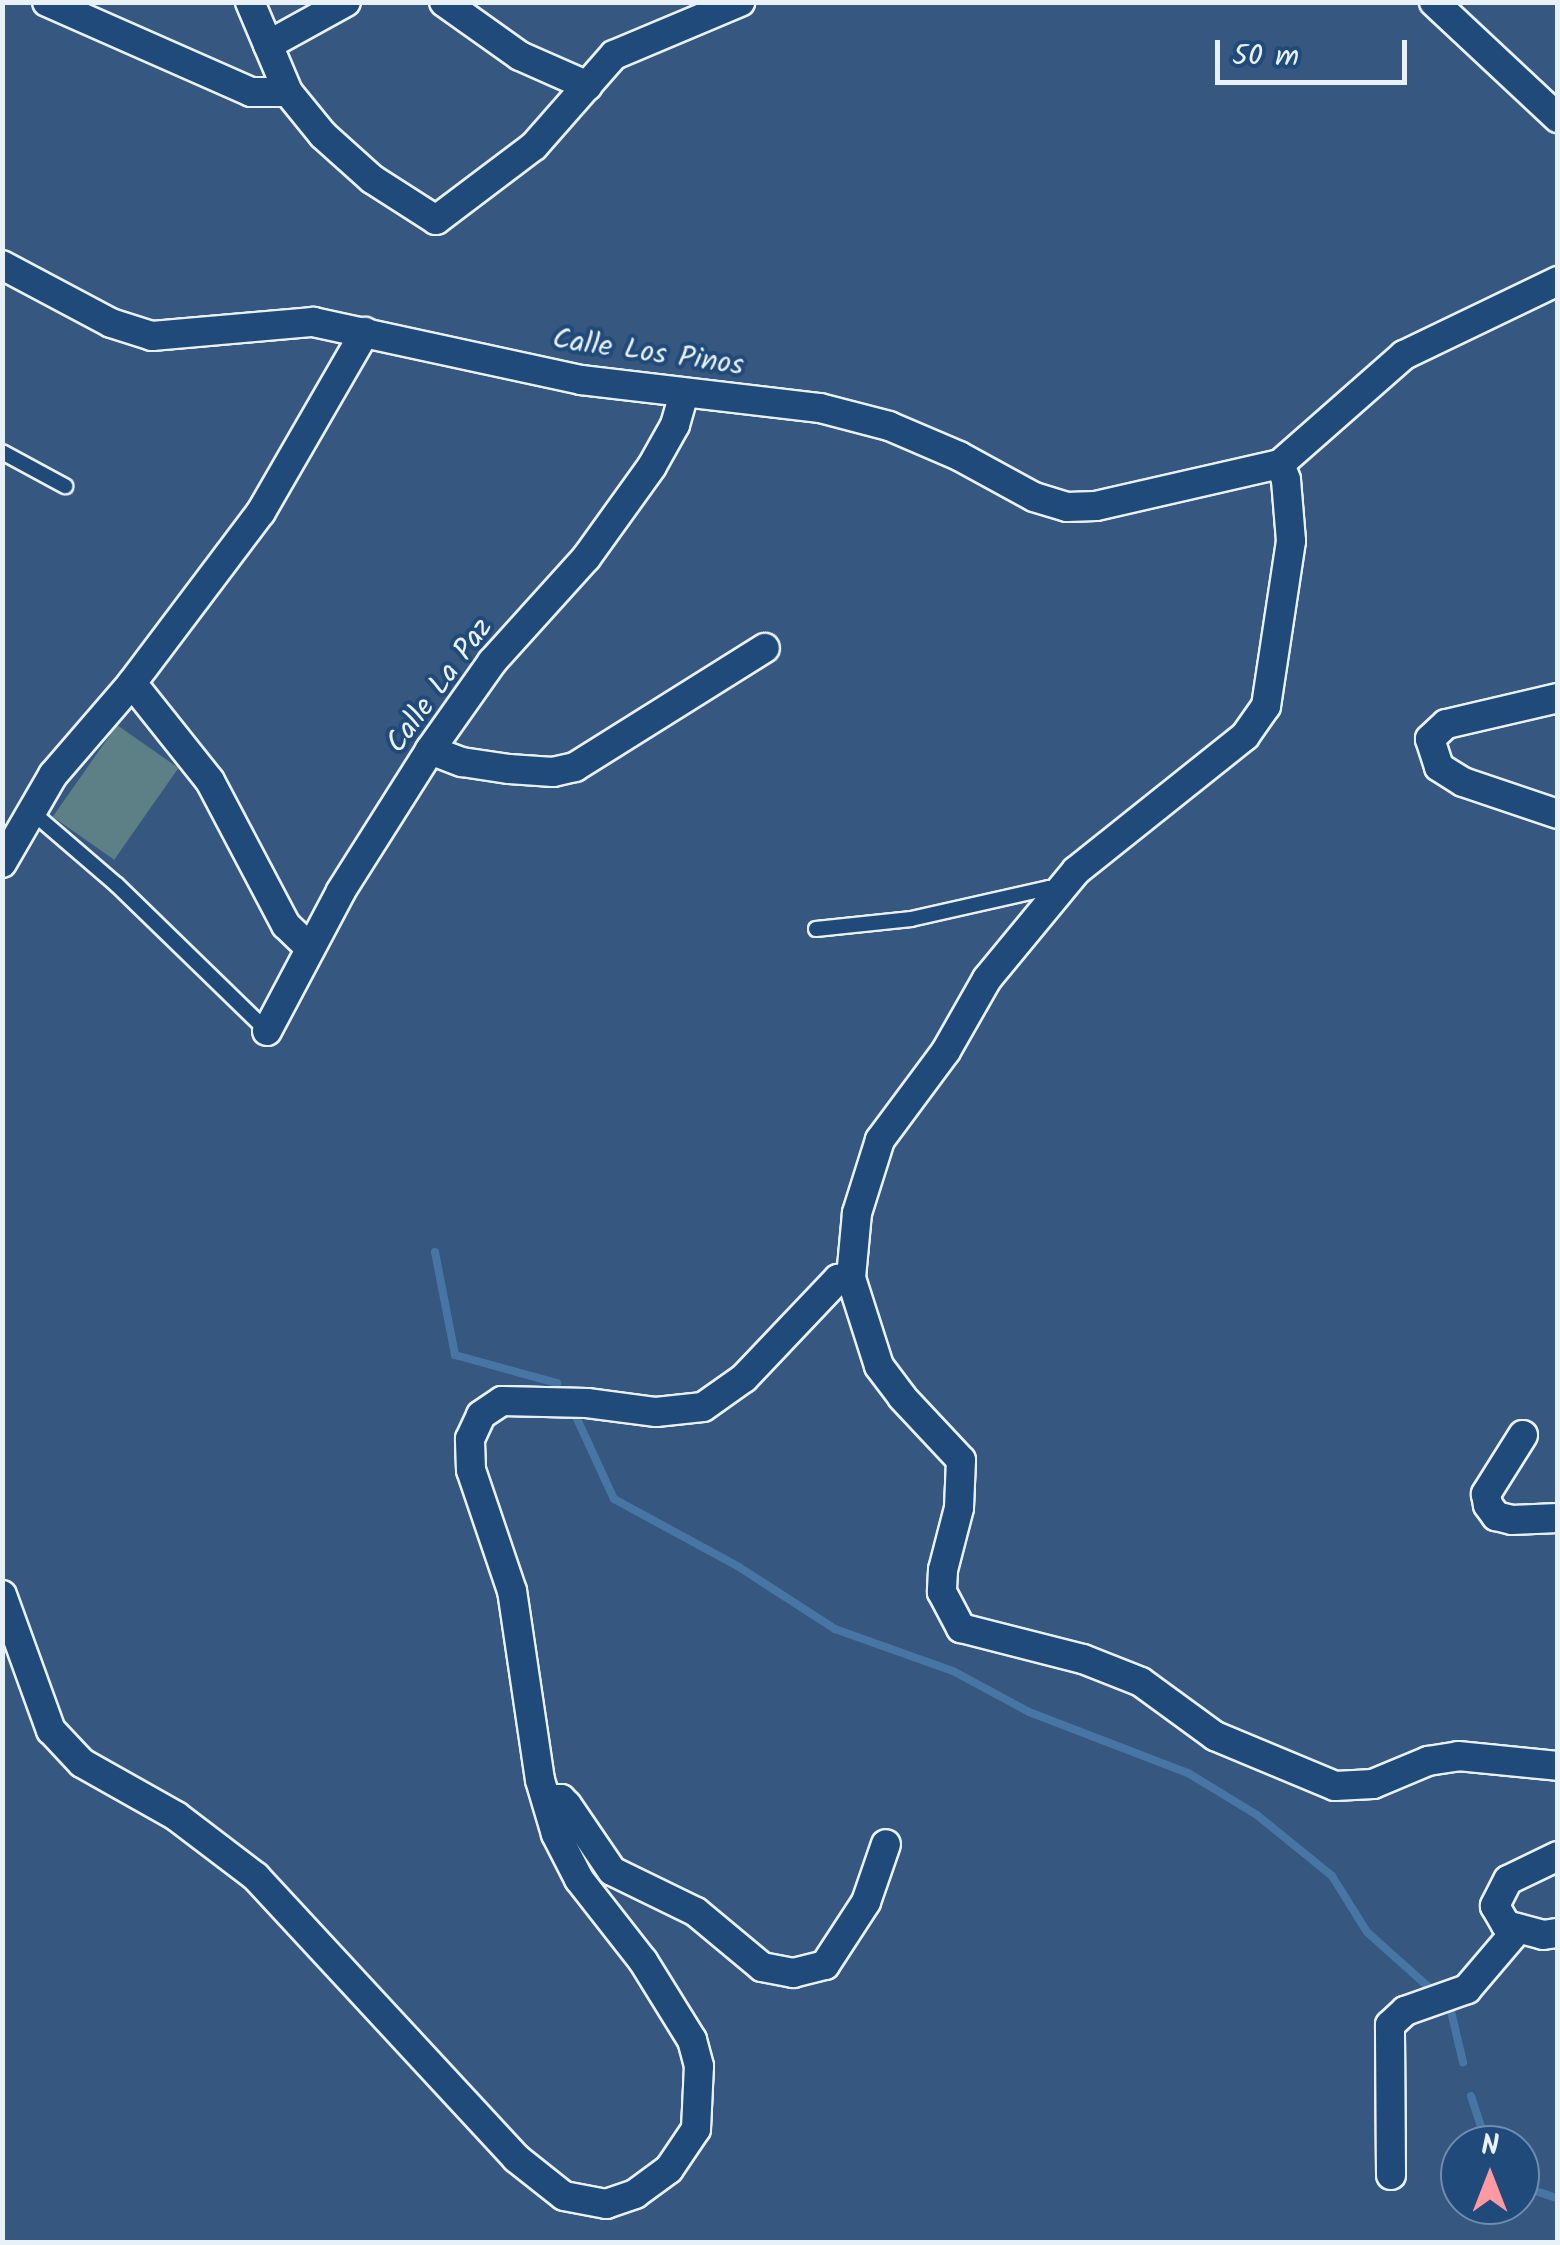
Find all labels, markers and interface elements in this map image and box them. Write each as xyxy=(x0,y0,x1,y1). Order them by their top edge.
scale bar xyxy=(1220,20,1412,82)
text: 50 m xyxy=(1232,33,1299,81)
street label: Calle Los Pinos xyxy=(550,322,746,384)
street label: Calle La Paz xyxy=(379,611,501,761)
text: N xyxy=(1481,2124,1499,2169)
north arrow xyxy=(1440,2125,1540,2225)

